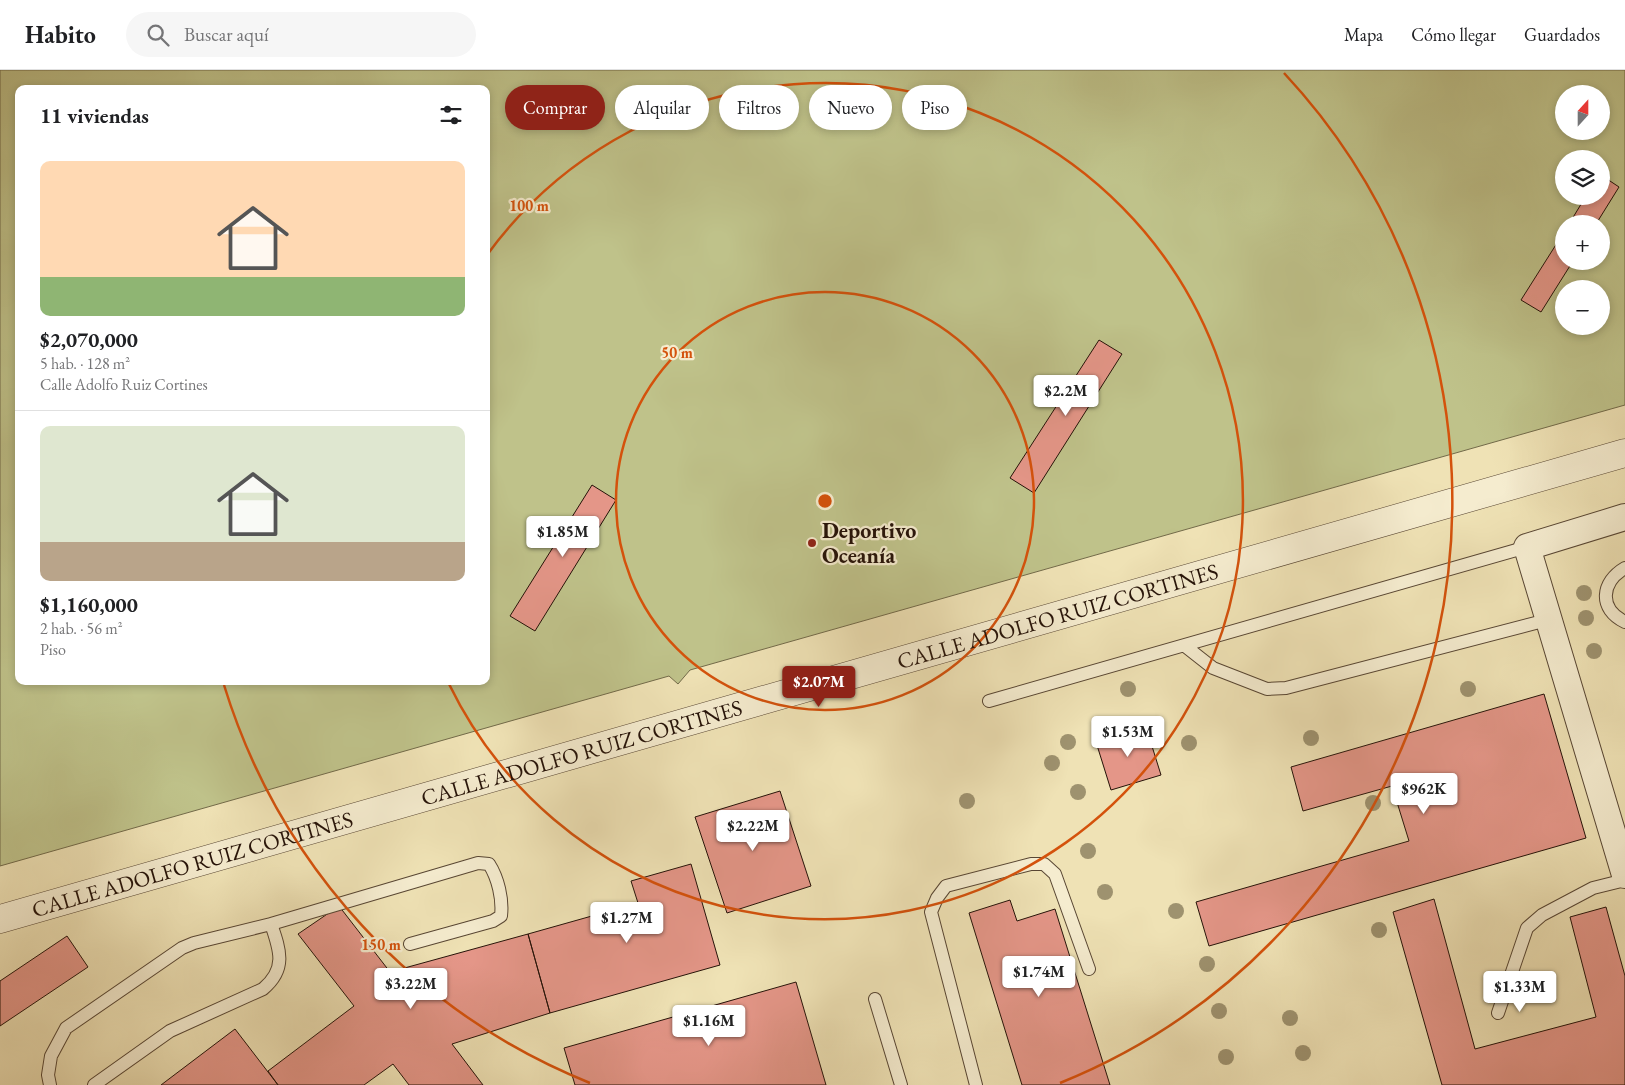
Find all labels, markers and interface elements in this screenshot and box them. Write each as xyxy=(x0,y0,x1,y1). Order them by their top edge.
search box xyxy=(126,12,476,57)
text: Habito xyxy=(25,19,96,50)
icon: search xyxy=(144,21,172,49)
text: Buscar aquí xyxy=(184,22,269,47)
text: Mapa xyxy=(1344,23,1383,46)
text: Cómo llegar xyxy=(1411,23,1496,46)
text: Guardados xyxy=(1524,23,1600,46)
chip: Comprar xyxy=(505,85,605,130)
chip: Alquilar xyxy=(615,85,709,130)
chip: Filtros xyxy=(719,85,799,130)
chip: Nuevo xyxy=(809,85,892,130)
chip: Piso xyxy=(902,85,967,130)
north arrow xyxy=(1555,85,1610,140)
map controls xyxy=(1555,85,1610,335)
icon: filters xyxy=(437,101,465,129)
text: 11 viviendas xyxy=(40,102,149,129)
button: layers xyxy=(1555,150,1610,205)
icon: home xyxy=(208,193,298,283)
text: 100 m xyxy=(509,196,549,215)
button: + xyxy=(1555,215,1610,270)
button: − xyxy=(1555,280,1610,335)
text: $2,070,000 xyxy=(40,326,138,353)
text: 50 m xyxy=(661,343,693,362)
text: 5 hab. · 128 m² xyxy=(40,353,130,374)
text: Calle Adolfo Ruiz Cortines xyxy=(40,374,208,395)
pin: $2.2M xyxy=(1031,374,1101,417)
text: $2.2M xyxy=(1045,380,1087,401)
icon: home xyxy=(208,459,298,549)
centre of rings xyxy=(816,492,834,510)
pin: $1.85M xyxy=(522,516,604,558)
place label: Deportivo Oceanía xyxy=(822,516,916,570)
text: $1.85M xyxy=(537,521,589,542)
marker: Deportivo Oceanía xyxy=(806,537,818,549)
street label: CALLE ADOLFO RUIZ CORTINES xyxy=(894,556,1221,676)
text: $1,160,000 xyxy=(40,591,138,618)
text: 2 hab. · 56 m² xyxy=(40,618,122,639)
text: Piso xyxy=(40,639,66,660)
pin: $2.07M xyxy=(778,666,860,708)
text: $2.07M xyxy=(793,671,845,692)
street label: CALLE ADOLFO RUIZ CORTINES xyxy=(418,693,746,813)
pin: $1.53M xyxy=(1087,716,1169,758)
text: $1.53M xyxy=(1102,721,1154,742)
pin: $962K xyxy=(1389,772,1459,815)
text: $962K xyxy=(1402,778,1446,799)
street label: CALLE ADOLFO RUIZ CORTINES xyxy=(28,805,356,924)
pin: $2.22M xyxy=(712,810,794,852)
text: $2.22M xyxy=(727,815,779,836)
pin: $1.27M xyxy=(586,902,668,944)
text: $1.27M xyxy=(601,907,653,928)
text: 150 m xyxy=(361,935,401,954)
pin: $1.74M xyxy=(998,956,1080,998)
text: $1.74M xyxy=(1013,961,1065,982)
pin: $3.22M xyxy=(370,968,452,1010)
pin: $1.33M xyxy=(1479,970,1561,1013)
text: $3.22M xyxy=(385,973,437,994)
text: $1.33M xyxy=(1494,976,1546,997)
pin: $1.16M xyxy=(668,1004,750,1047)
text: $1.16M xyxy=(683,1010,735,1031)

